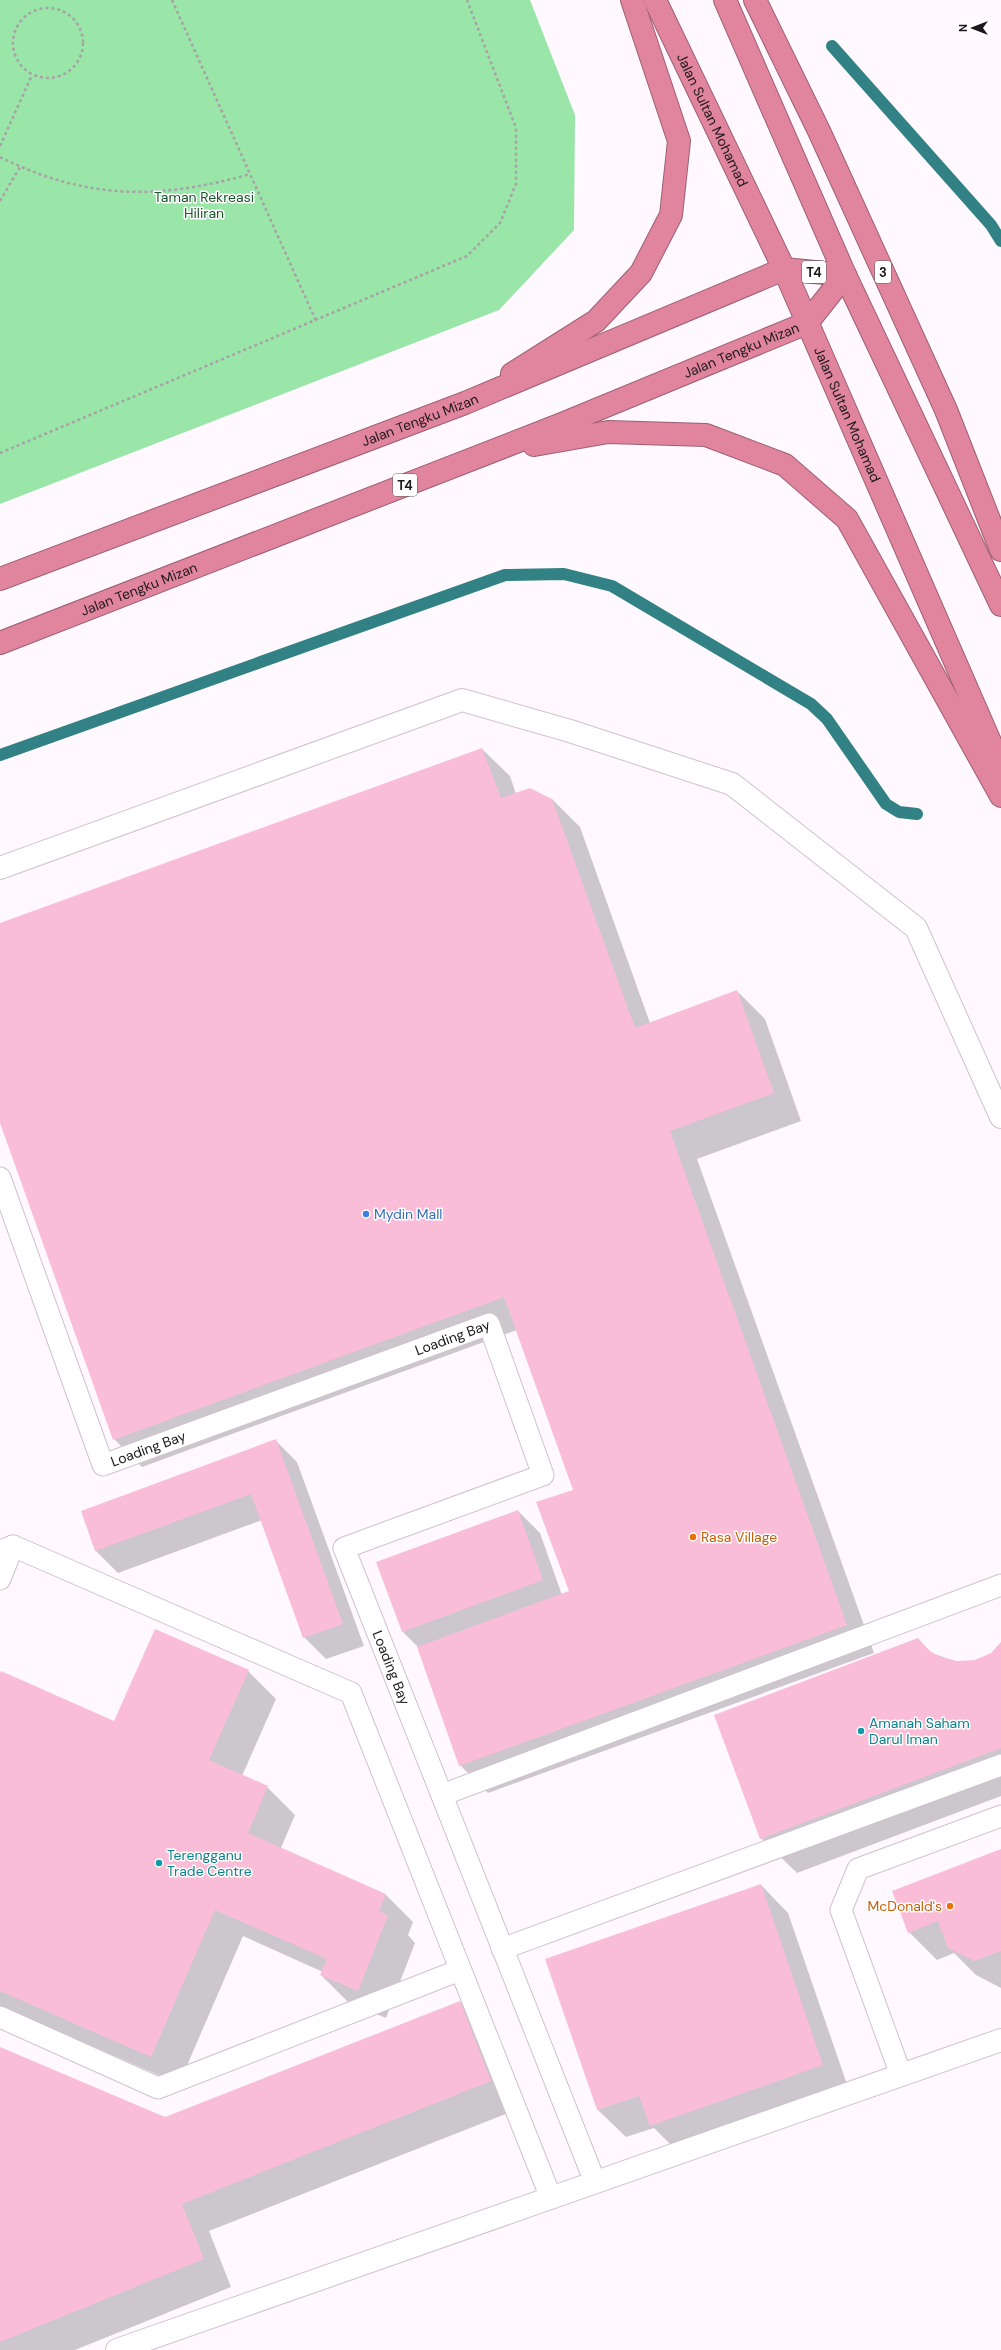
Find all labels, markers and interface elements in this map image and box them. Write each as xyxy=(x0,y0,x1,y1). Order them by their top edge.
north arrow xyxy=(953,8,993,48)
text: N xyxy=(956,24,970,32)
street label: Jalan Sultan Mohamad xyxy=(673,50,752,190)
park label: Taman Rekreasi Hiliran xyxy=(154,188,254,222)
road number: T4 xyxy=(802,261,826,283)
road number: 3 xyxy=(875,261,891,283)
street label: Jalan Tengku Mizan xyxy=(681,318,802,382)
street label: Jalan Sultan Mohamad xyxy=(810,344,885,485)
street label: Jalan Tengku Mizan xyxy=(359,389,481,450)
road number: T4 xyxy=(393,474,417,496)
street label: Jalan Tengku Mizan xyxy=(78,558,200,620)
place label: Mydin Mall xyxy=(374,1205,442,1223)
marker: Mydin Mall xyxy=(361,1209,371,1219)
street label: Loading Bay xyxy=(413,1315,493,1359)
street label: Loading Bay xyxy=(108,1427,188,1470)
place label: Rasa Village xyxy=(701,1528,777,1546)
marker: Rasa Village xyxy=(688,1532,698,1542)
street label: Loading Bay xyxy=(369,1628,414,1708)
place label: Amanah Saham Darul Iman xyxy=(869,1714,970,1748)
marker: Amanah Saham Darul Iman xyxy=(856,1726,866,1736)
place label: Terengganu Trade Centre xyxy=(167,1846,252,1880)
marker: Terengganu Trade Centre xyxy=(154,1858,164,1868)
place label: McDonald's xyxy=(867,1897,942,1915)
marker: McDonald's xyxy=(945,1901,955,1911)

